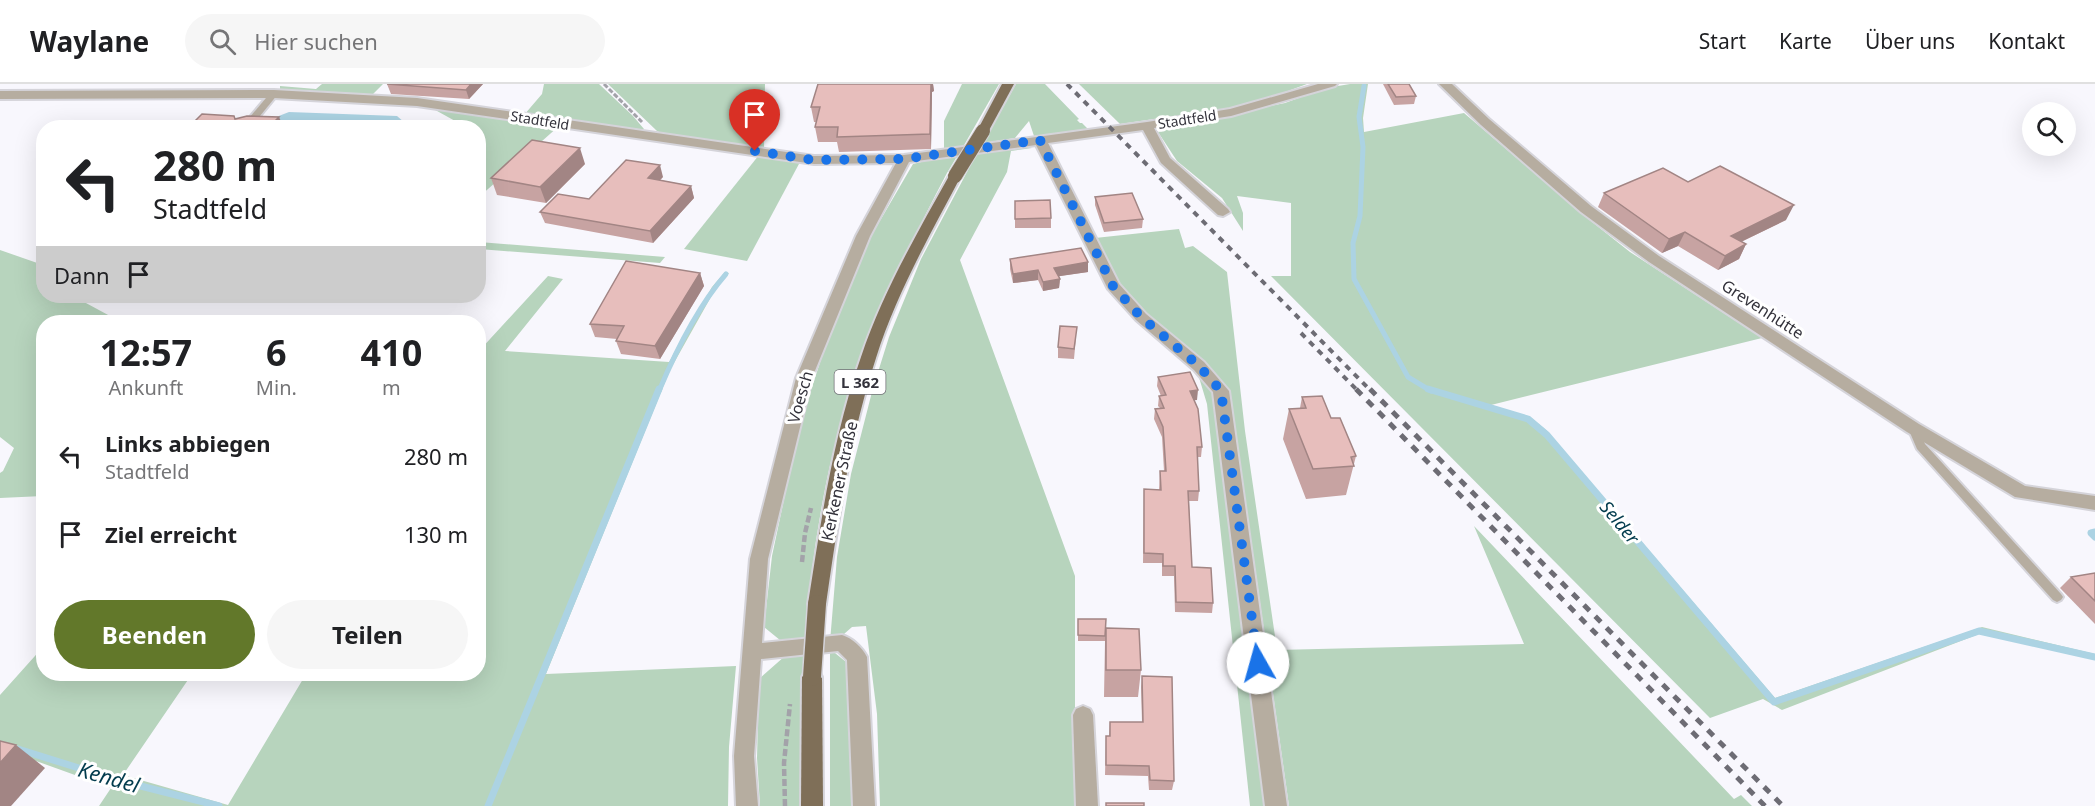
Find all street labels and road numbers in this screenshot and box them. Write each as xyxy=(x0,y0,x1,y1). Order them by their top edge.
street label: Stadtfeld xyxy=(1156,105,1218,133)
street label: Stadtfeld xyxy=(509,106,571,134)
street label: Grevenhütte xyxy=(1718,274,1808,344)
street label: Voesch xyxy=(782,368,818,426)
road number: L 362 xyxy=(834,370,886,394)
street label: Kerkener Straße xyxy=(816,419,862,543)

